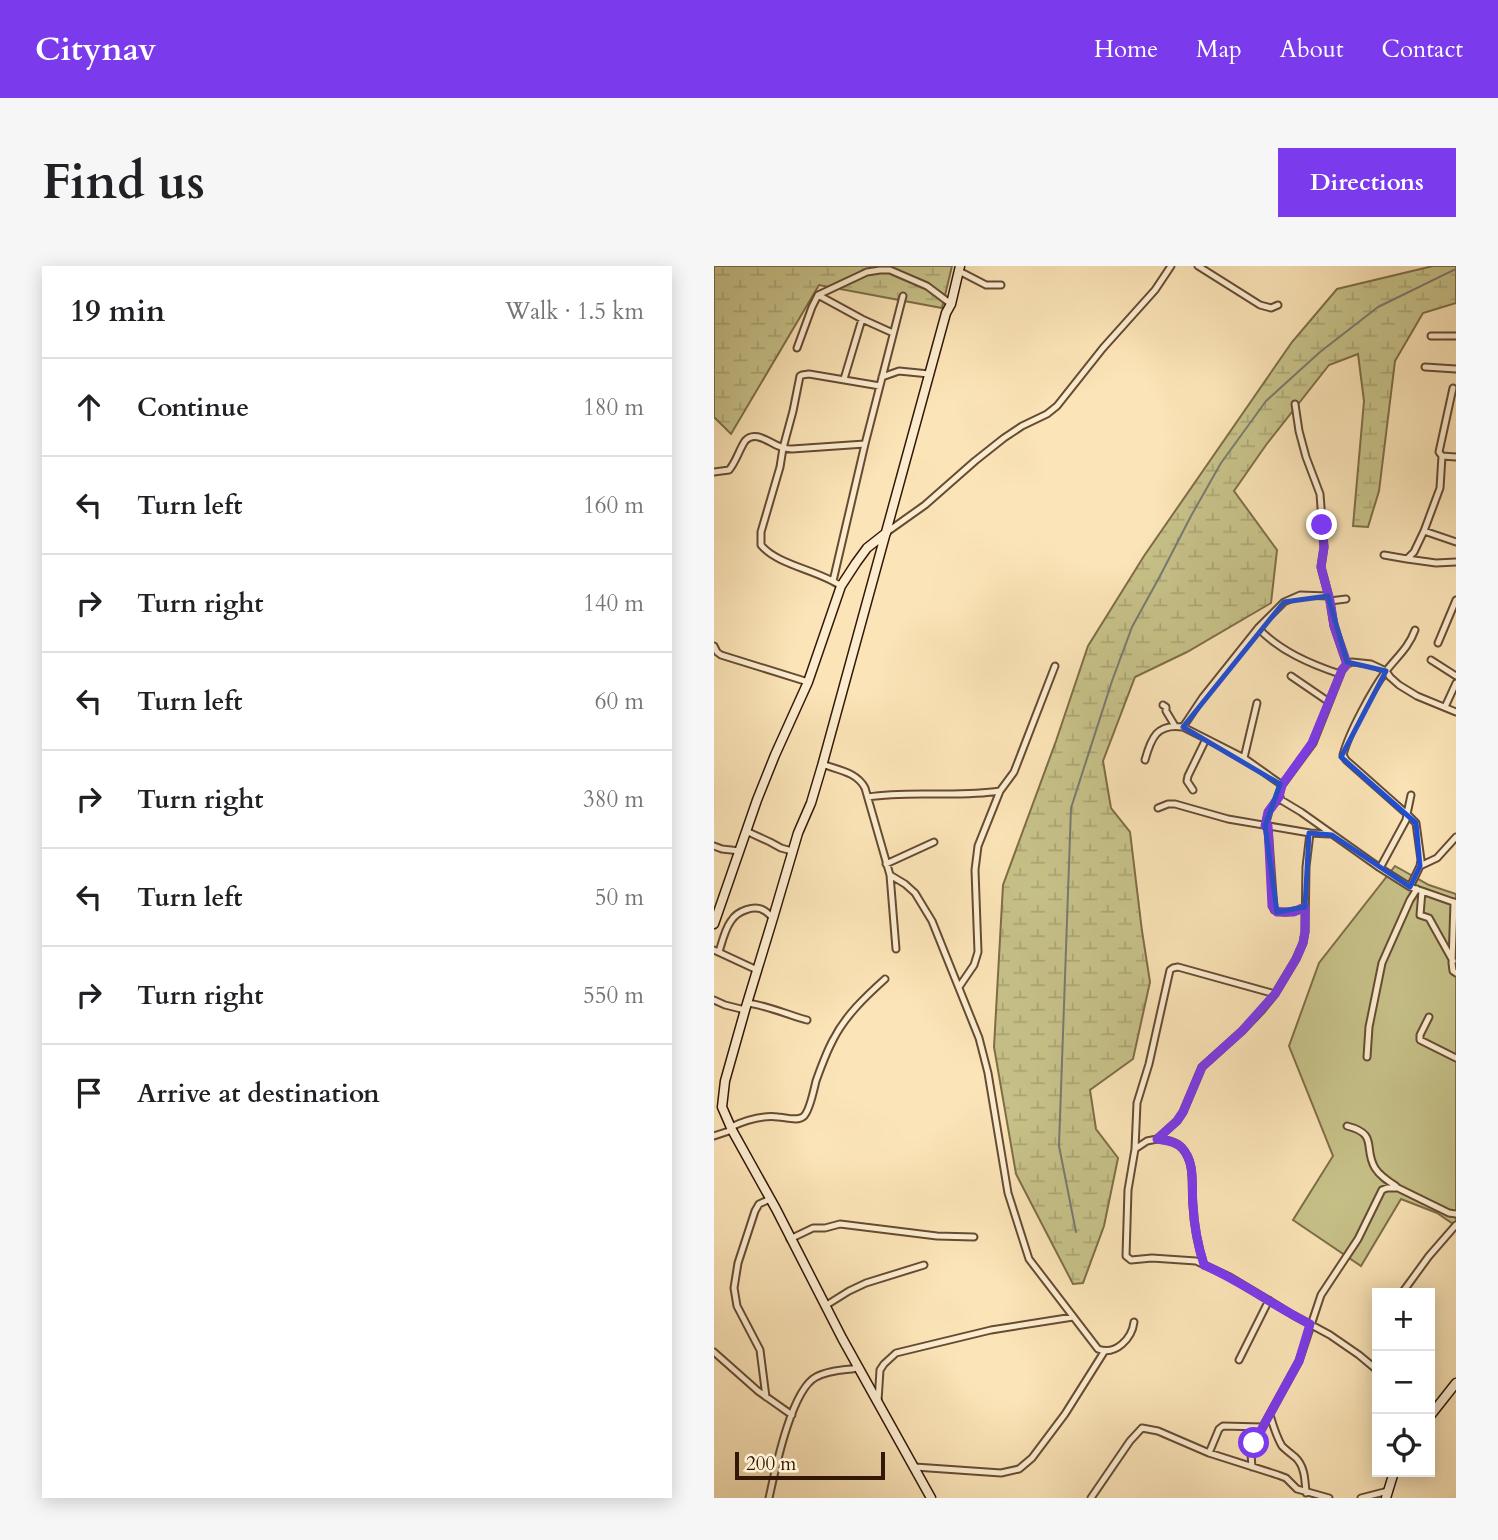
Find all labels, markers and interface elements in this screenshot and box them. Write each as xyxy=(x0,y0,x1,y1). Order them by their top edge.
text: Citynav xyxy=(35,27,156,72)
text: Home xyxy=(1094,33,1158,66)
text: Map xyxy=(1196,33,1242,66)
text: About xyxy=(1280,33,1344,66)
text: Contact xyxy=(1382,33,1463,66)
button: Directions xyxy=(1278,148,1456,217)
text: Find us xyxy=(42,149,205,216)
text: 19 min xyxy=(70,291,165,332)
text: Walk · 1.5 km xyxy=(505,296,644,327)
icon: ahead xyxy=(70,388,108,426)
text: Continue xyxy=(137,390,249,425)
text: 180 m xyxy=(583,392,644,423)
icon: left xyxy=(70,486,108,524)
text: Turn left xyxy=(137,488,242,523)
text: 160 m xyxy=(583,490,644,521)
route end xyxy=(1306,509,1337,540)
icon: right xyxy=(70,584,108,622)
text: Turn right xyxy=(137,586,264,621)
text: 140 m xyxy=(583,588,644,619)
icon: left xyxy=(70,682,108,720)
text: Turn left xyxy=(137,684,242,719)
text: 60 m xyxy=(595,686,644,717)
icon: right xyxy=(70,780,108,818)
text: Turn right xyxy=(137,782,264,817)
text: 380 m xyxy=(583,784,644,815)
icon: left xyxy=(70,878,108,916)
text: Turn left xyxy=(137,880,242,915)
text: 50 m xyxy=(595,882,644,913)
icon: right xyxy=(70,976,108,1014)
text: Turn right xyxy=(137,978,264,1013)
text: 550 m xyxy=(583,980,644,1011)
icon: arrive xyxy=(70,1074,108,1112)
text: Arrive at destination xyxy=(137,1076,380,1111)
map controls xyxy=(1372,1288,1435,1477)
button: + xyxy=(1372,1288,1435,1351)
button: − xyxy=(1372,1351,1435,1414)
button: locate xyxy=(1372,1414,1435,1477)
route start xyxy=(1238,1427,1269,1458)
scale bar xyxy=(735,1449,886,1481)
text: 200 m xyxy=(746,1451,796,1477)

